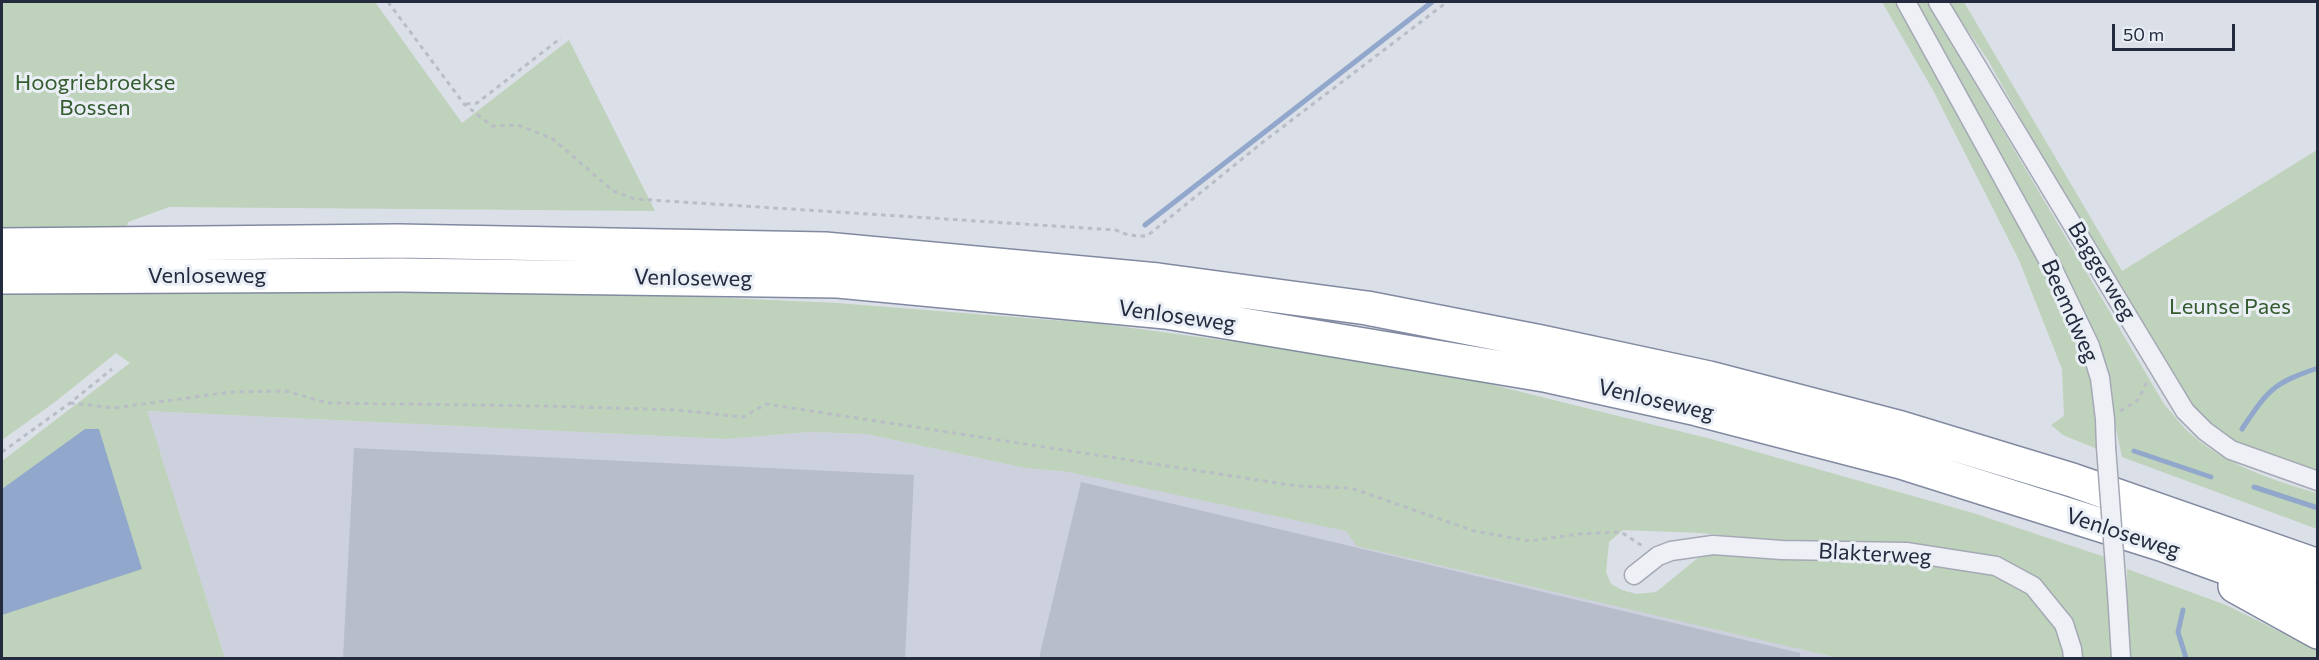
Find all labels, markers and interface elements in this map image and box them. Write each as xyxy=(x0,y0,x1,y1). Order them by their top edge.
scale bar xyxy=(2115,12,2238,50)
text: 50 m xyxy=(2123,23,2164,45)
park label: Hoogriebroekse Bossen xyxy=(15,70,175,122)
street label: Baggerweg xyxy=(2062,217,2142,325)
street label: Beemdweg xyxy=(2036,255,2104,367)
street label: Venloseweg xyxy=(148,263,266,289)
street label: Venloseweg xyxy=(634,264,752,292)
park label: Leunse Paes xyxy=(2169,294,2291,320)
street label: Venloseweg xyxy=(1117,295,1237,337)
street label: Venloseweg xyxy=(1595,374,1717,426)
street label: Venloseweg xyxy=(2063,502,2183,564)
street label: Blakterweg xyxy=(1818,538,1932,570)

